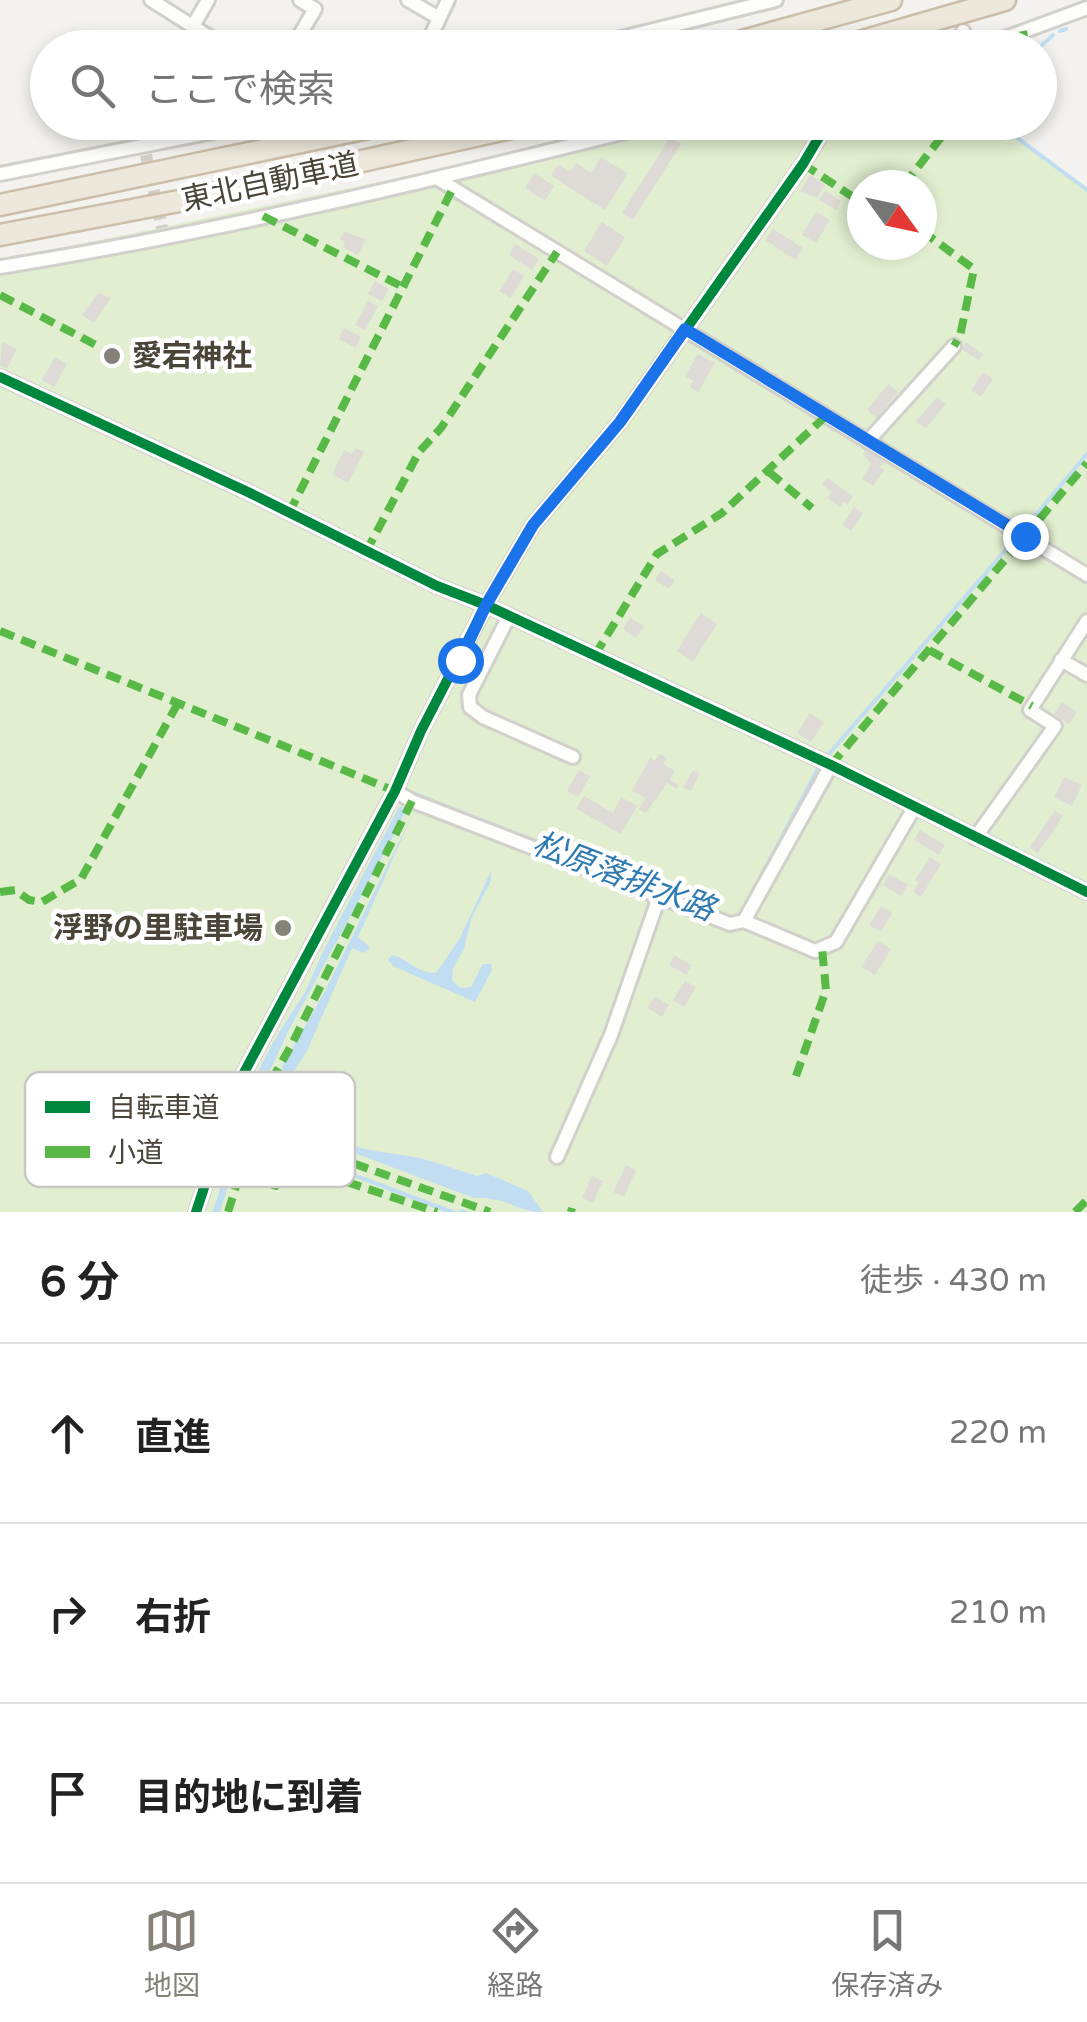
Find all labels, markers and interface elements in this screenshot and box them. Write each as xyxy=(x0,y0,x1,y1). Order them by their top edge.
search box xyxy=(30,30,1057,140)
icon: search xyxy=(65,58,120,113)
text: ここで検索 xyxy=(145,67,335,113)
street label: 東北自動車道 xyxy=(178,146,362,219)
north arrow xyxy=(847,170,937,260)
place label: 愛宕神社 xyxy=(132,338,252,375)
marker: 愛宕神社 xyxy=(101,345,123,367)
route end xyxy=(1003,514,1049,560)
route start xyxy=(438,638,484,684)
water label: 松原落排水路 xyxy=(527,825,723,930)
place label: 浮野の里駐車場 xyxy=(53,910,263,947)
marker: 浮野の里駐車場 xyxy=(272,917,294,939)
legend xyxy=(25,1072,355,1187)
text: 自転車道 xyxy=(108,1091,220,1125)
text: 小道 xyxy=(108,1136,164,1170)
text: 6 分 xyxy=(40,1257,119,1308)
text: 徒歩 · 430 m xyxy=(860,1262,1047,1300)
icon: ahead xyxy=(40,1406,95,1461)
text: 220 m xyxy=(949,1414,1047,1452)
text: 直進 xyxy=(135,1415,211,1461)
icon: right xyxy=(40,1586,95,1641)
text: 210 m xyxy=(949,1594,1047,1632)
text: 右折 xyxy=(135,1595,211,1641)
icon: arrive xyxy=(40,1766,95,1821)
text: 目的地に到着 xyxy=(135,1775,363,1821)
tab: 地図 xyxy=(144,1903,200,2003)
tab: 経路 xyxy=(487,1903,543,2003)
tab: 保存済み xyxy=(831,1903,943,2003)

